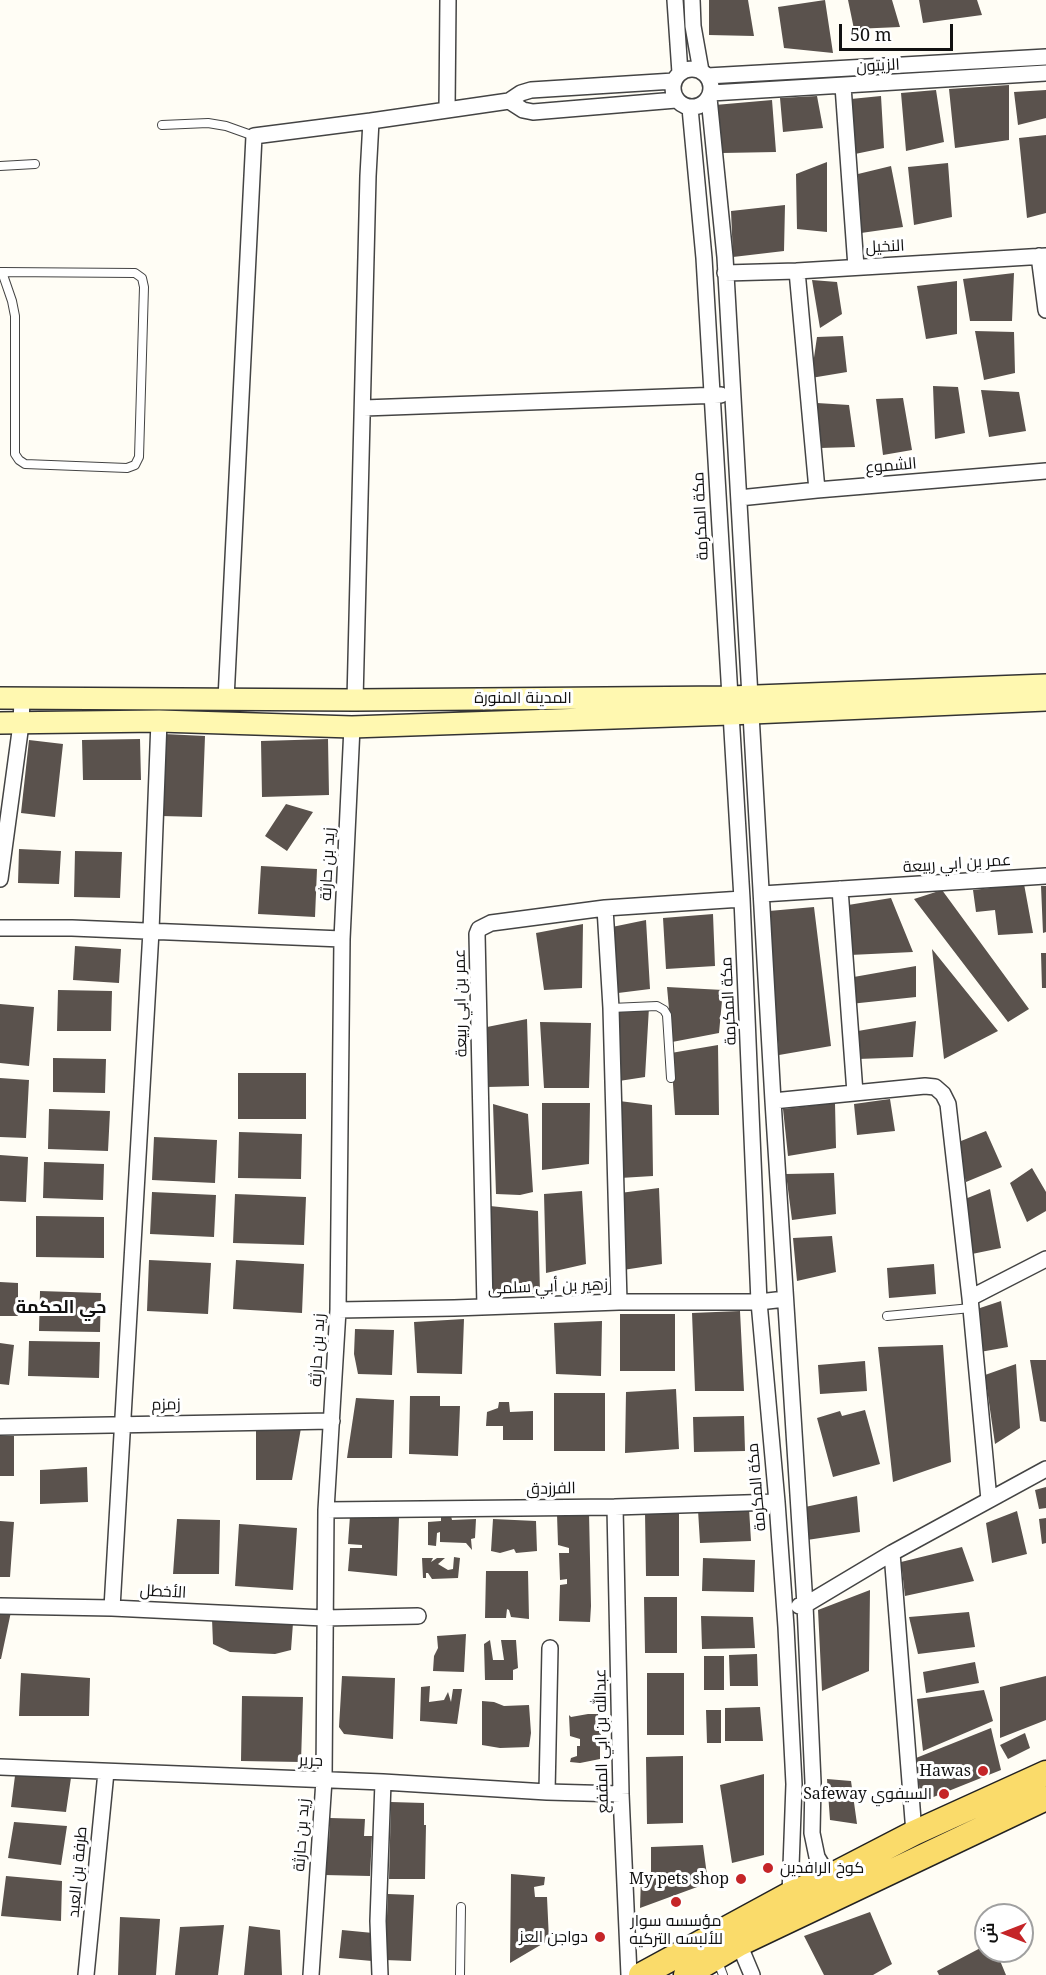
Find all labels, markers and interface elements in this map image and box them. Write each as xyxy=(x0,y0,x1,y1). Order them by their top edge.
scale bar xyxy=(842,12,956,50)
text: 50 m xyxy=(850,22,892,46)
street label: الزيتون xyxy=(856,55,900,77)
street label: النخيل xyxy=(865,236,905,258)
street label: الشموع xyxy=(865,454,917,478)
street label: مكة المكرمة xyxy=(689,471,713,561)
street label: المدينة المنورة xyxy=(474,688,572,708)
street label: زيد بن حارثة xyxy=(316,827,340,901)
street label: عمر بن ابي ربيعة xyxy=(902,851,1012,877)
street label: عمر بن ابي ربيعة xyxy=(450,949,472,1057)
street label: مكة المكرمة xyxy=(717,956,741,1046)
street label: زهير بن أبي سلمى xyxy=(488,1275,608,1299)
district label: حي الحكمة xyxy=(16,1297,106,1319)
street label: زيد بن حارثة xyxy=(306,1313,330,1387)
street label: زمزم xyxy=(151,1395,181,1415)
street label: مكة المكرمة xyxy=(744,1442,770,1532)
street label: الفرزدق xyxy=(526,1479,576,1499)
street label: الأخطل xyxy=(139,1581,187,1603)
street label: عبدالله بن ابي المقفع xyxy=(591,1669,613,1813)
street label: جرير xyxy=(299,1751,323,1771)
place label: Hawas xyxy=(919,1761,971,1781)
marker: Hawas xyxy=(976,1764,990,1778)
place label: Safeway السيفوي xyxy=(803,1784,932,1804)
marker: Safeway السيفوي xyxy=(937,1787,951,1801)
street label: زيد بن حارثة xyxy=(290,1798,314,1872)
street label: طرفة بن العبد xyxy=(64,1826,92,1918)
place label: كوخ الرافدين xyxy=(780,1858,864,1878)
marker: كوخ الرافدين xyxy=(761,1861,775,1875)
place label: My pets shop xyxy=(629,1869,729,1889)
marker: My pets shop xyxy=(734,1872,748,1886)
marker: مؤسسه سوار للألبسه التركيه xyxy=(669,1895,683,1909)
north arrow xyxy=(974,1903,1034,1963)
place label: مؤسسه سوار للألبسه التركيه xyxy=(629,1911,723,1949)
text: ش xyxy=(977,1923,999,1943)
place label: دواجن العز xyxy=(519,1927,588,1947)
marker: دواجن العز xyxy=(593,1930,607,1944)

